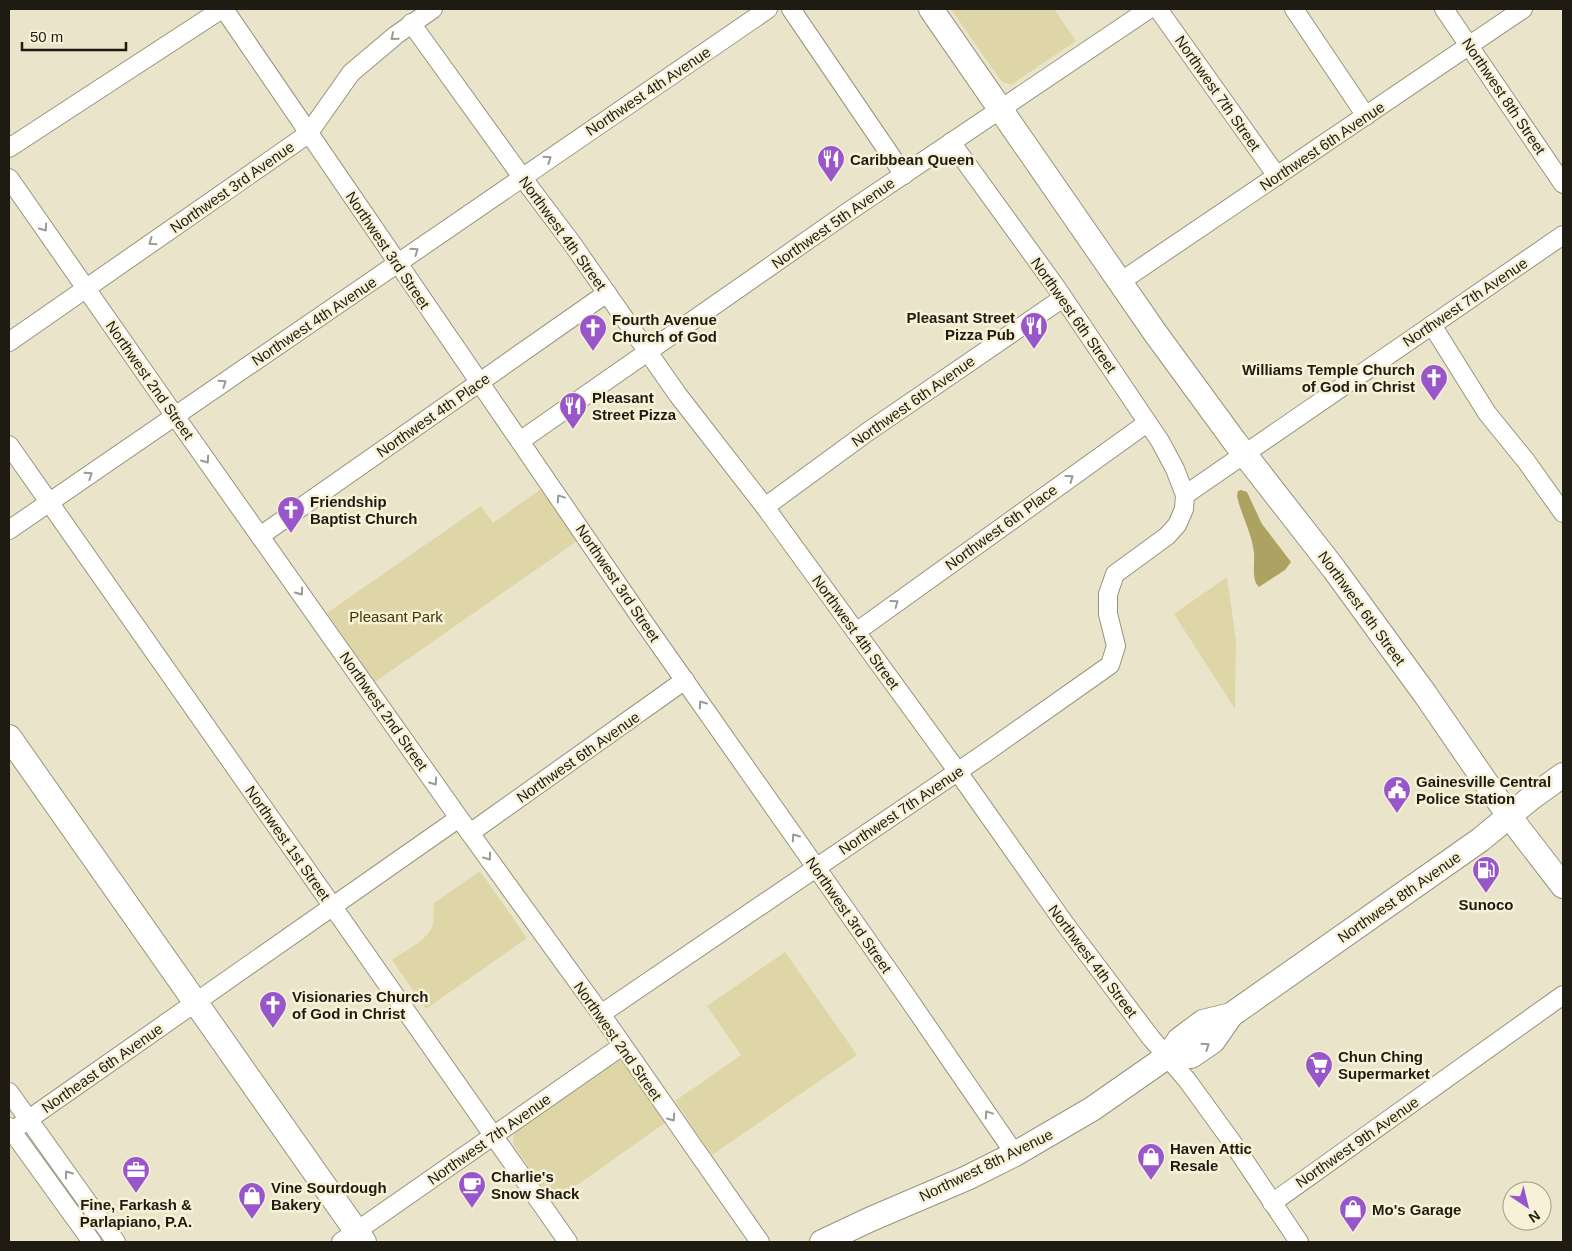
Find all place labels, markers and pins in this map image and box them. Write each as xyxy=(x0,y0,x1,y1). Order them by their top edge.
restaurant icon: Caribbean Queen xyxy=(816,144,846,183)
place label: Caribbean Queen xyxy=(850,151,974,168)
place label: Pleasant Street Pizza Pub xyxy=(907,309,1015,343)
place label: Fourth Avenue Church of God xyxy=(612,311,717,345)
restaurant icon: Pleasant Street Pizza Pub xyxy=(1019,311,1049,350)
church icon: Fourth Avenue Church of God xyxy=(578,313,608,352)
place label: Williams Temple Church of God in Christ xyxy=(1242,361,1415,395)
church icon: Williams Temple Church of God in Christ xyxy=(1419,363,1449,402)
place label: Pleasant Street Pizza xyxy=(592,389,677,423)
restaurant icon: Pleasant Street Pizza xyxy=(558,391,588,430)
place label: Friendship Baptist Church xyxy=(310,493,418,527)
church icon: Friendship Baptist Church xyxy=(276,495,306,534)
place label: Gainesville Central Police Station xyxy=(1416,773,1551,807)
public building icon: Gainesville Central Police Station xyxy=(1382,775,1412,814)
fuel station icon: Sunoco xyxy=(1471,855,1501,894)
place label: Sunoco xyxy=(1459,896,1514,913)
place label: Visionaries Church of God in Christ xyxy=(292,988,428,1022)
church icon: Visionaries Church of God in Christ xyxy=(258,990,288,1029)
place label: Chun Ching Supermarket xyxy=(1338,1048,1430,1082)
supermarket icon: Chun Ching Supermarket xyxy=(1304,1050,1334,1089)
place label: Haven Attic Resale xyxy=(1170,1140,1252,1174)
shop icon: Haven Attic Resale xyxy=(1136,1142,1166,1181)
office icon: Fine, Farkash & Parlapiano, P.A. xyxy=(121,1155,151,1194)
place label: Charlie's Snow Shack xyxy=(491,1168,580,1202)
cafe icon: Charlie's Snow Shack xyxy=(457,1170,487,1209)
place label: Vine Sourdough Bakery xyxy=(271,1179,387,1213)
shop icon: Vine Sourdough Bakery xyxy=(237,1181,267,1220)
shop icon: Mo's Garage xyxy=(1338,1194,1368,1233)
place label: Fine, Farkash & Parlapiano, P.A. xyxy=(80,1196,192,1230)
place label: Mo's Garage xyxy=(1372,1201,1461,1218)

